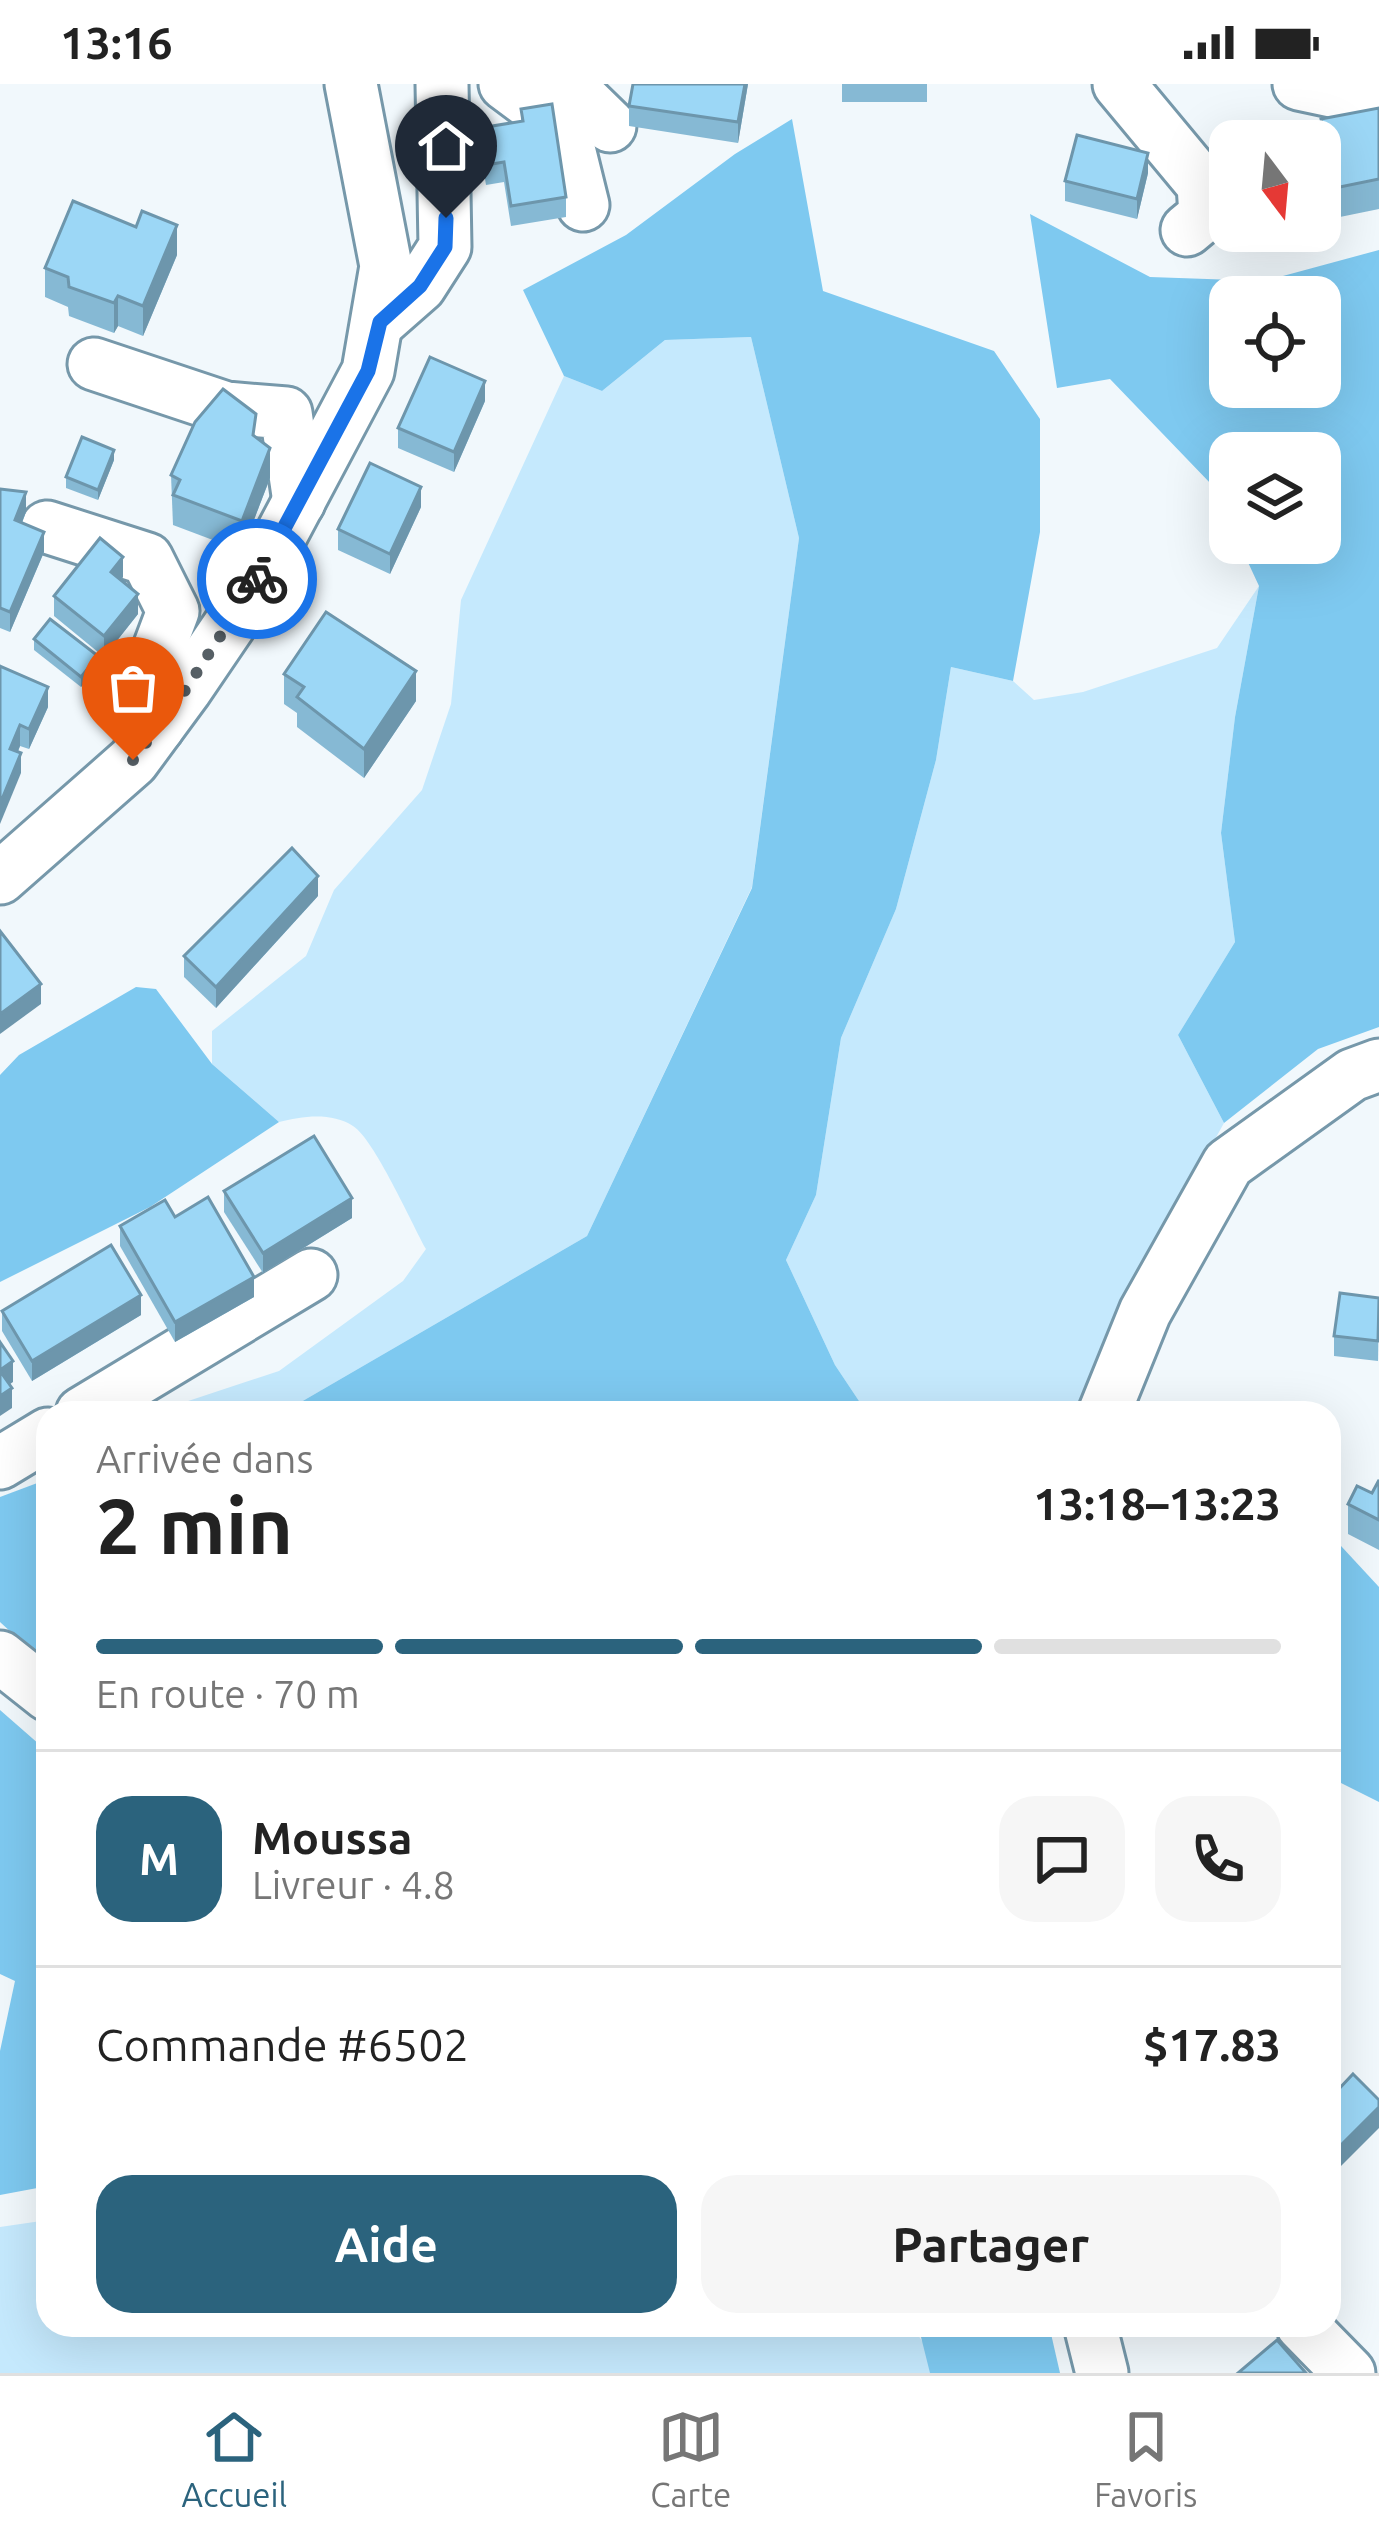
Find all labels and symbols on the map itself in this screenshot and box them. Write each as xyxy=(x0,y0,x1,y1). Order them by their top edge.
pin xyxy=(395,95,497,218)
north arrow xyxy=(1209,120,1341,252)
courier xyxy=(197,519,317,639)
pin xyxy=(82,637,184,760)

